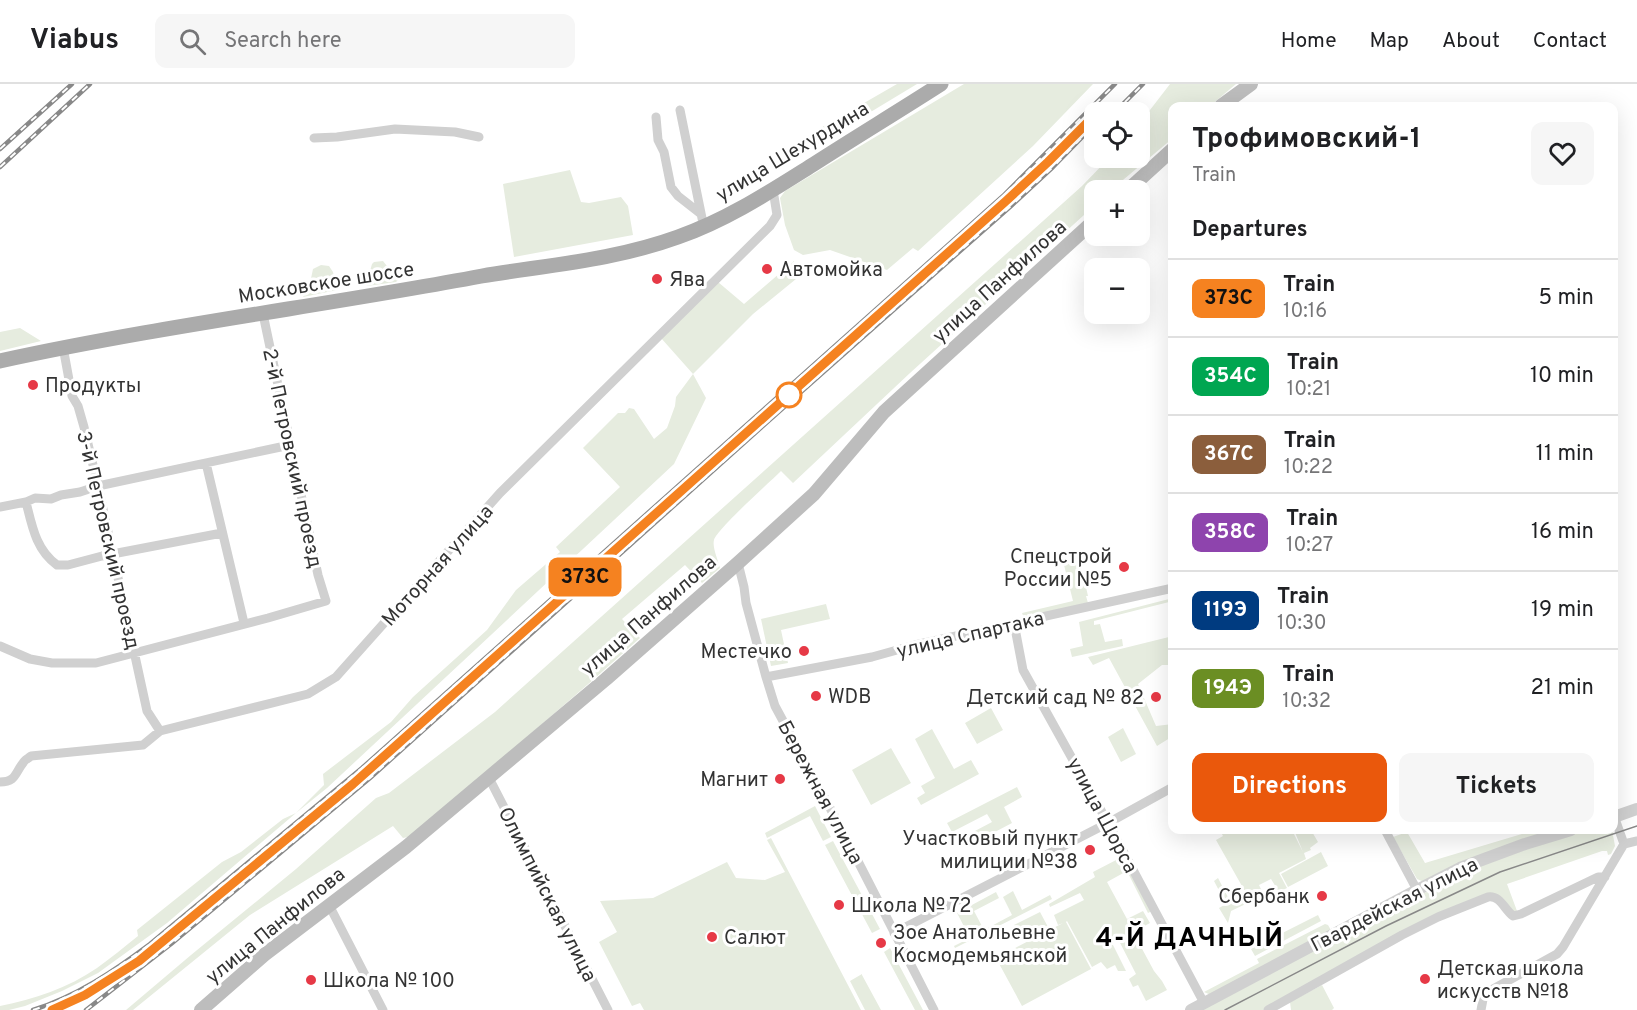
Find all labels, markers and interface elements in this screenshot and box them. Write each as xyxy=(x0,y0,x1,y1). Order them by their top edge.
search box xyxy=(155,14,575,68)
text: Viabus xyxy=(30,23,119,59)
icon: search xyxy=(176,25,209,58)
text: Search here xyxy=(224,28,342,55)
text: Home xyxy=(1281,28,1337,55)
text: Map xyxy=(1370,28,1409,55)
text: About xyxy=(1442,28,1500,55)
text: Contact xyxy=(1533,28,1607,55)
street label: улица Шехурдина xyxy=(712,97,874,209)
map controls xyxy=(1084,102,1150,324)
button: locate xyxy=(1084,102,1150,168)
text: Трофимовский-1 xyxy=(1192,122,1421,158)
button: heart xyxy=(1531,122,1594,185)
text: Train xyxy=(1192,163,1236,189)
button: + xyxy=(1084,180,1150,246)
street label: улица Панфилова xyxy=(928,215,1073,350)
text: Departures xyxy=(1192,217,1308,244)
street label: Московское шоссе xyxy=(236,257,416,311)
place label: Автомойка xyxy=(779,258,883,284)
button: − xyxy=(1084,258,1150,324)
marker: Автомойка xyxy=(760,262,774,276)
place label: Ява xyxy=(669,268,705,294)
marker: Ява xyxy=(650,272,664,286)
text: Train xyxy=(1283,272,1335,299)
text: 373C xyxy=(1204,285,1253,312)
text: 5 min xyxy=(1539,285,1594,312)
text: 10:16 xyxy=(1283,299,1327,325)
street label: 2-й Петровский проезд xyxy=(255,346,327,571)
text: Train xyxy=(1287,350,1339,377)
text: 354С xyxy=(1204,363,1257,390)
text: 10 min xyxy=(1530,363,1594,390)
place label: Продукты xyxy=(45,374,141,400)
text: 10:21 xyxy=(1287,377,1331,403)
marker: Продукты xyxy=(26,378,40,392)
unlabelled marker xyxy=(776,382,802,408)
text: Train xyxy=(1284,428,1336,455)
street label: 3-й Петровский проезд xyxy=(69,429,145,652)
text: 367С xyxy=(1204,441,1254,468)
text: 11 min xyxy=(1536,441,1594,468)
text: 10:22 xyxy=(1284,455,1333,481)
street label: Моторная улица xyxy=(377,500,500,633)
text: Train xyxy=(1286,506,1338,533)
text: 358С xyxy=(1204,519,1256,546)
text: 16 min xyxy=(1531,519,1594,546)
text: 10:27 xyxy=(1286,533,1333,559)
place label: Спецстрой России №5 xyxy=(1004,545,1112,594)
street label: улица Панфилова xyxy=(576,550,723,683)
line badge: 373C xyxy=(543,558,627,596)
marker: Спецстрой России №5 xyxy=(1117,560,1131,574)
text: 373C xyxy=(561,564,609,591)
text: Train xyxy=(1277,584,1329,611)
text: 119Э xyxy=(1204,597,1247,624)
text: 19 min xyxy=(1531,597,1594,624)
street label: улица Спартака xyxy=(894,606,1047,666)
text: 10:30 xyxy=(1277,611,1327,637)
place label: Местечко xyxy=(701,640,792,666)
marker: Местечко xyxy=(797,644,811,658)
text: Train xyxy=(1282,662,1334,689)
text: 194Э xyxy=(1204,675,1252,702)
text: 21 min xyxy=(1531,675,1594,702)
place label: WDB xyxy=(828,685,871,711)
place label: Детский сад № 82 xyxy=(966,686,1144,712)
marker: WDB xyxy=(809,689,823,703)
text: 10:32 xyxy=(1282,689,1331,715)
marker: Детский сад № 82 xyxy=(1149,690,1163,704)
street label: Бережная улица xyxy=(770,716,868,869)
button: Directions xyxy=(1192,753,1387,822)
button: Tickets xyxy=(1399,753,1594,822)
street label: улица Щорса xyxy=(1060,754,1143,878)
place label: Магнит xyxy=(700,768,768,794)
marker: Магнит xyxy=(773,772,787,786)
street label: Олимпийская улица xyxy=(491,803,602,987)
place label: Участковый пункт милиции №38 xyxy=(902,827,1078,876)
marker: Участковый пункт милиции №38 xyxy=(1083,843,1097,857)
street label: Гвардейская улица xyxy=(1307,852,1483,959)
street label: улица Панфилова xyxy=(201,862,351,991)
place label: Сбербанк xyxy=(1218,885,1310,911)
marker: Сбербанк xyxy=(1315,889,1329,903)
place label: Школа № 72 xyxy=(851,894,972,920)
marker: Школа № 72 xyxy=(832,898,846,912)
place label: Зое Анатольевне Космодемьянской xyxy=(893,921,1067,970)
district label: 4-Й ДАЧНЫЙ xyxy=(1096,921,1284,956)
place label: Салют xyxy=(724,926,786,952)
marker: Салют xyxy=(705,930,719,944)
marker: Зое Анатольевне Космодемьянской xyxy=(874,936,888,950)
place label: Детская школа искусств №18 xyxy=(1437,957,1584,1006)
place label: Школа № 100 xyxy=(323,969,455,995)
marker: Детская школа искусств №18 xyxy=(1418,972,1432,986)
marker: Школа № 100 xyxy=(304,973,318,987)

